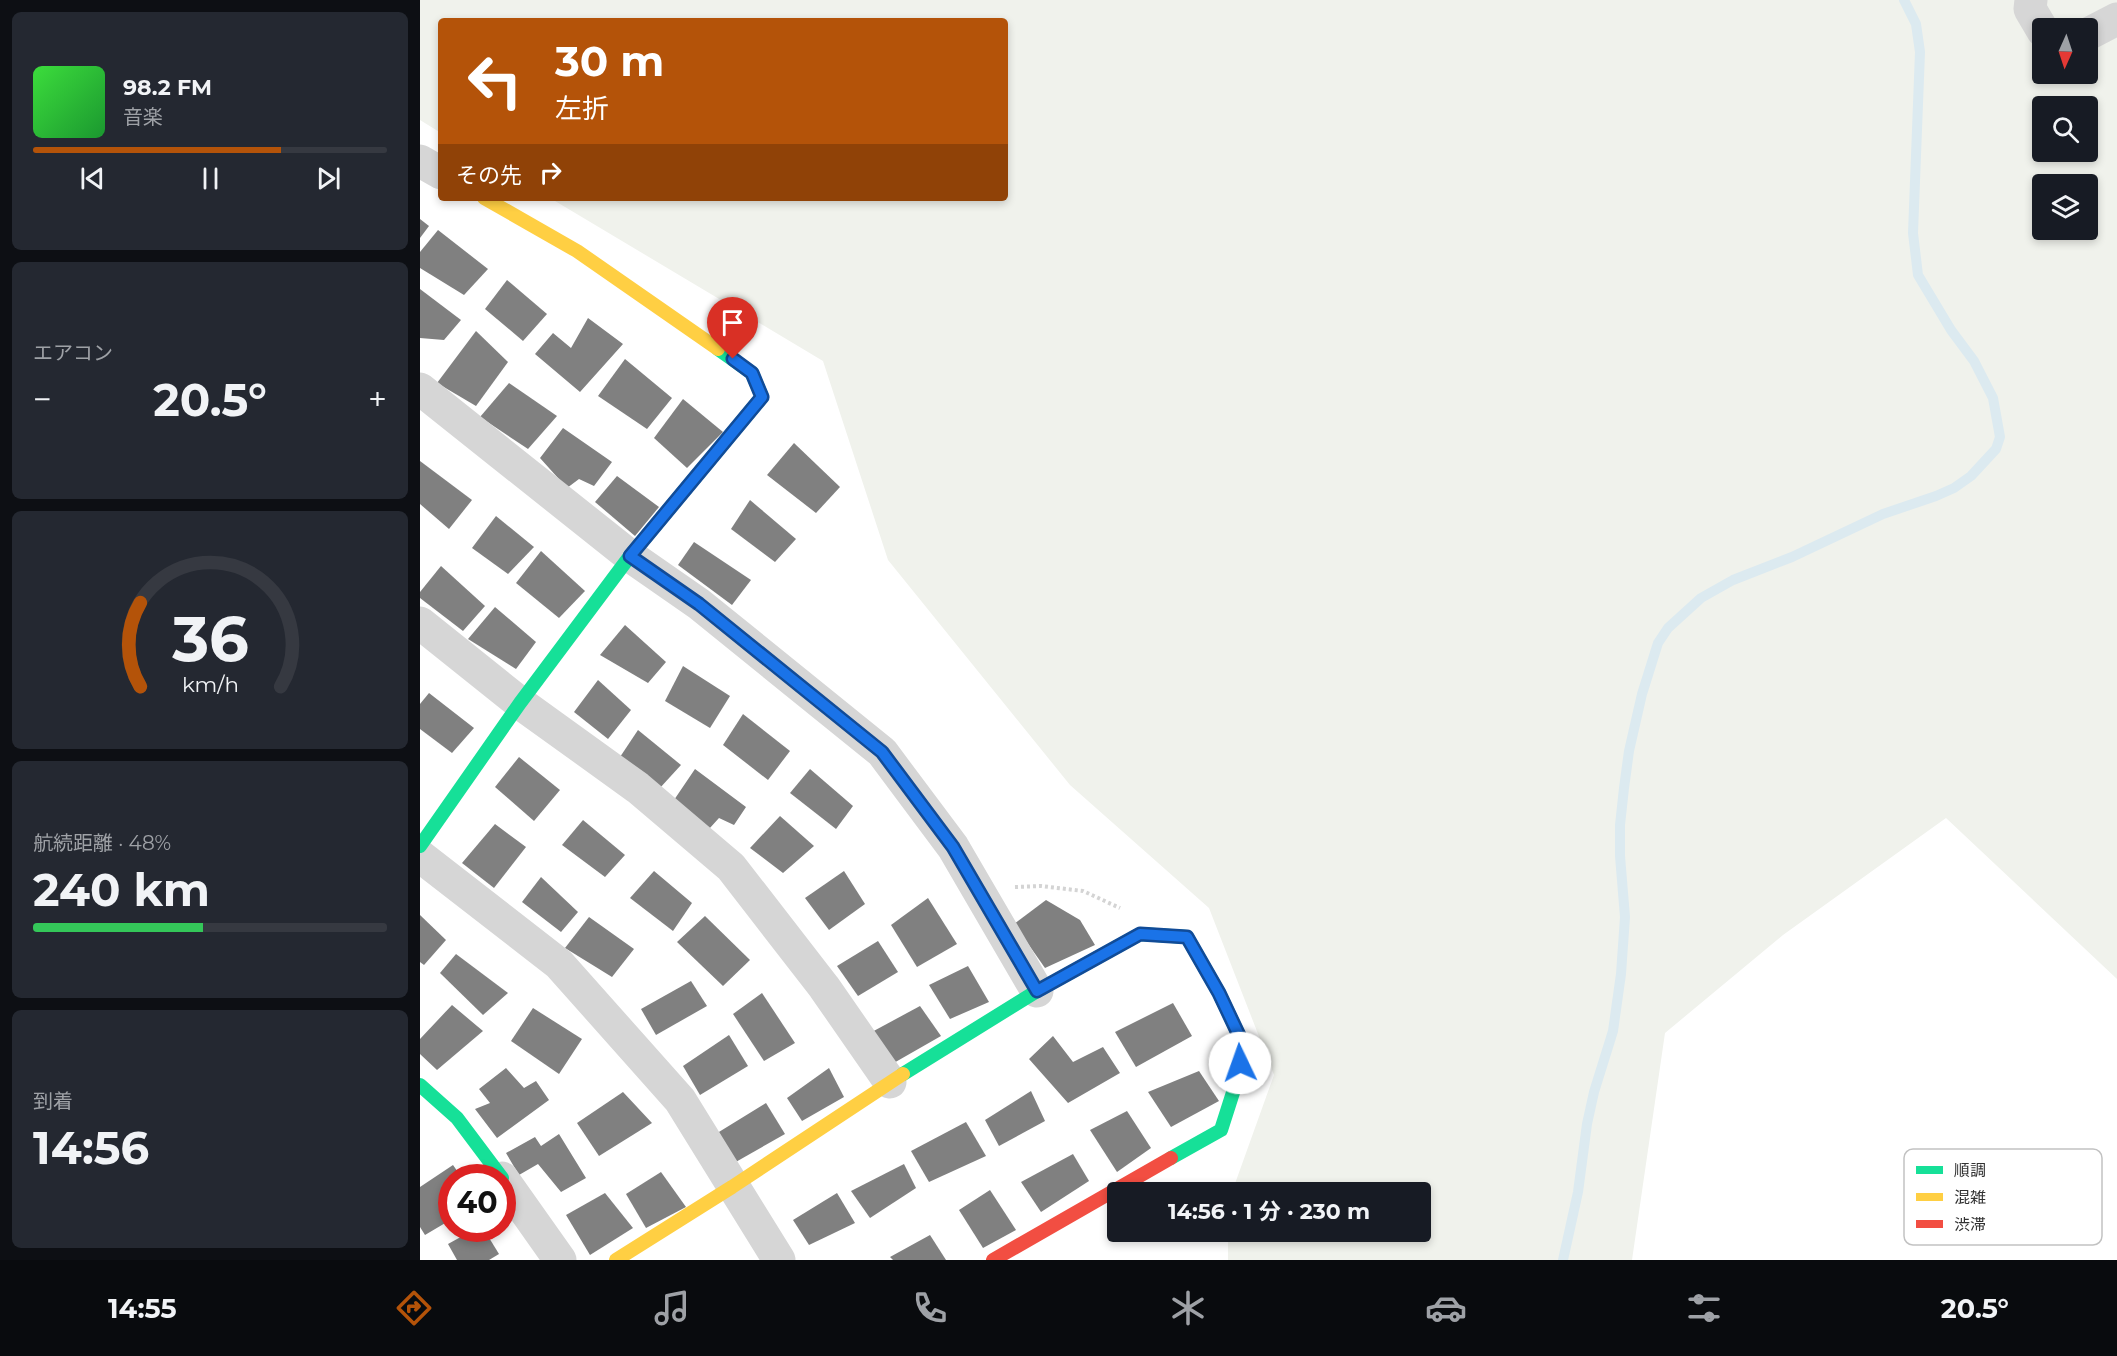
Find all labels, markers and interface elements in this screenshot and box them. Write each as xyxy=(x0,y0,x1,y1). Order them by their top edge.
north arrow xyxy=(2032,18,2098,84)
map controls xyxy=(2032,18,2098,240)
text: 30 m xyxy=(555,35,664,87)
icon: left xyxy=(456,42,534,120)
text: 98.2 FM xyxy=(123,74,212,101)
text: 左折 xyxy=(555,92,609,125)
button: search xyxy=(2032,96,2098,162)
text: 音楽 xyxy=(123,105,163,129)
icon: right xyxy=(534,156,567,189)
icon: previous xyxy=(76,162,109,195)
icon: pause xyxy=(194,162,227,195)
icon: next xyxy=(312,162,345,195)
text: その先 xyxy=(456,162,522,189)
button: layers xyxy=(2032,174,2098,240)
pin xyxy=(707,297,758,359)
icon: arrive xyxy=(716,306,749,339)
text: エアコン xyxy=(33,341,113,365)
text: 20.5° xyxy=(153,372,267,427)
text: − xyxy=(33,379,52,419)
text: + xyxy=(368,379,387,419)
text: 36 xyxy=(171,601,248,677)
text: km/h xyxy=(181,671,239,697)
text: 航続距離 · 48% xyxy=(33,831,171,855)
text: 240 km xyxy=(33,862,210,917)
position arrow xyxy=(1208,1031,1272,1095)
text: 到着 xyxy=(33,1089,73,1113)
text: 14:56 xyxy=(33,1120,149,1175)
legend xyxy=(1904,1149,2102,1245)
text: 順調 xyxy=(1954,1161,1986,1180)
speed limit sign: 40 xyxy=(438,1164,516,1242)
text: 混雑 xyxy=(1954,1188,1986,1207)
text: 14:56 · 1 分 · 230 m xyxy=(1168,1198,1370,1225)
text: 渋滞 xyxy=(1954,1215,1986,1234)
icon: directions xyxy=(393,1287,435,1329)
icon: music xyxy=(651,1287,693,1329)
icon: phone xyxy=(909,1287,951,1329)
icon: climate xyxy=(1167,1287,1209,1329)
icon: car xyxy=(1425,1287,1467,1329)
icon: filters xyxy=(1683,1287,1725,1329)
text: 14:55 xyxy=(108,1292,177,1325)
text: 20.5° xyxy=(1941,1292,2009,1325)

